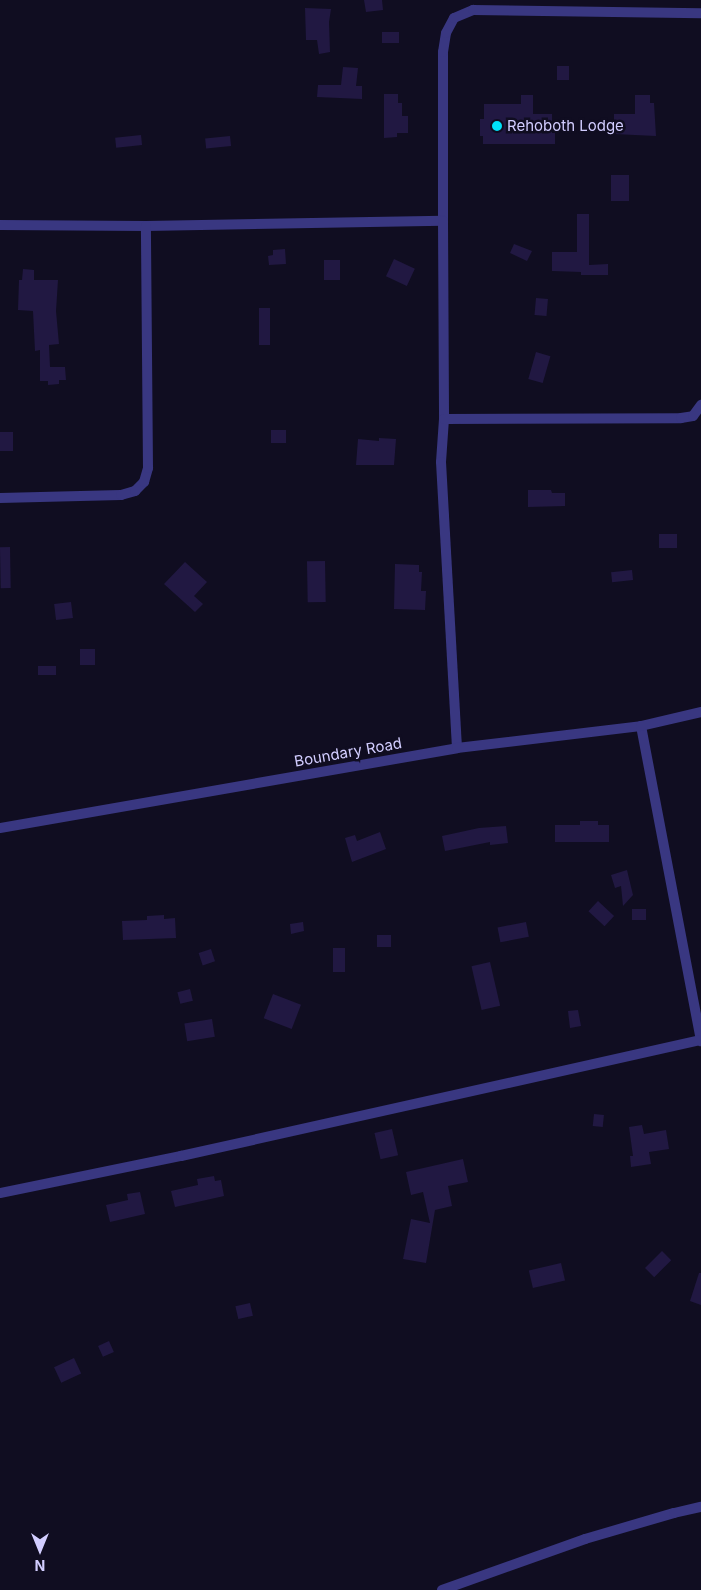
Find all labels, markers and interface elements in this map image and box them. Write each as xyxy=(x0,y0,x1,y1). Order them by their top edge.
place label: Rehoboth Lodge xyxy=(507,117,624,135)
marker: Rehoboth Lodge xyxy=(491,120,503,132)
street label: Boundary Road xyxy=(293,734,403,770)
north arrow xyxy=(15,1525,65,1575)
text: N xyxy=(35,1557,45,1574)

